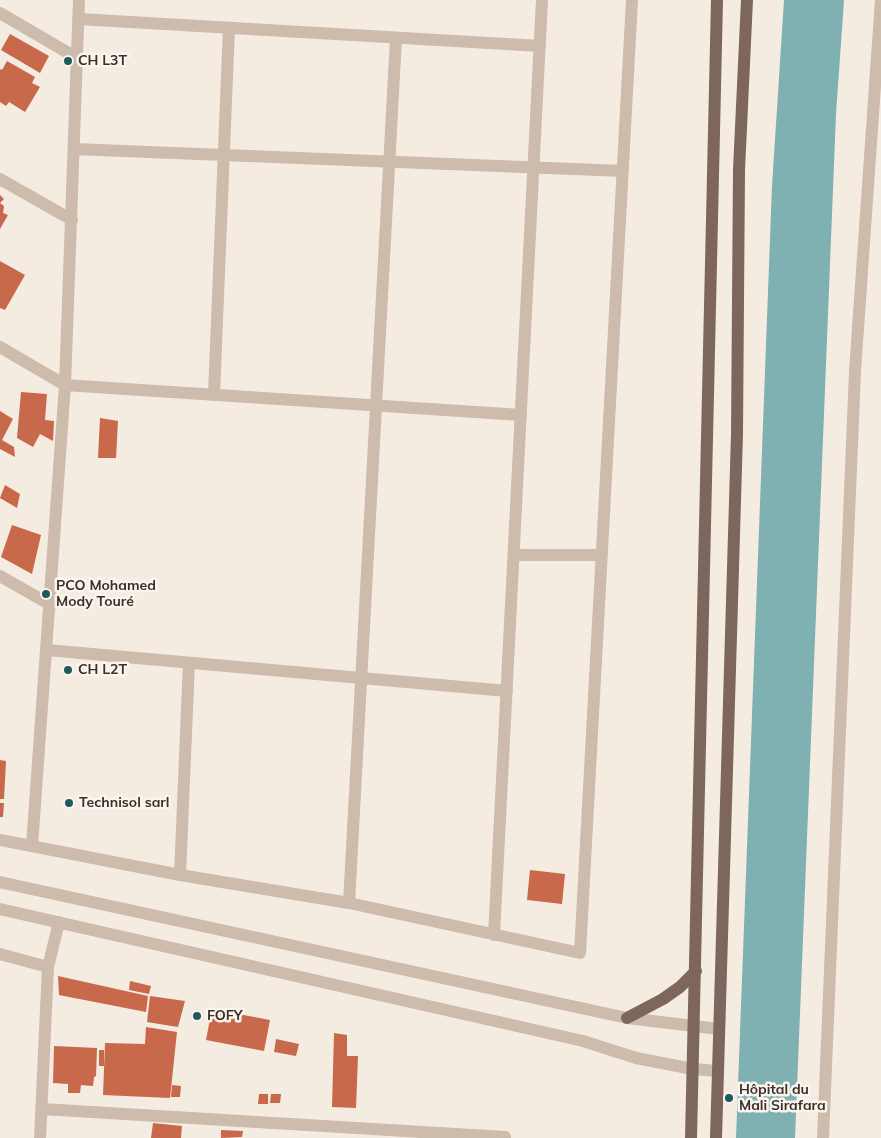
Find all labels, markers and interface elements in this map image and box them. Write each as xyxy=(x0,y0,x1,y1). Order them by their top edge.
place label: CH L3T xyxy=(78,53,127,69)
marker: CH L3T xyxy=(62,55,74,67)
place label: PCO Mohamed Mody Touré xyxy=(56,578,156,610)
marker: PCO Mohamed Mody Touré xyxy=(40,588,52,600)
place label: CH L2T xyxy=(78,662,127,678)
marker: CH L2T xyxy=(62,664,74,676)
place label: Technisol sarl xyxy=(79,795,169,811)
marker: Technisol sarl xyxy=(63,797,75,809)
place label: FOFY xyxy=(207,1008,243,1024)
marker: FOFY xyxy=(191,1010,203,1022)
place label: Hôpital du Mali Sirafara xyxy=(739,1082,826,1114)
marker: Hôpital du Mali Sirafara xyxy=(723,1092,735,1104)

